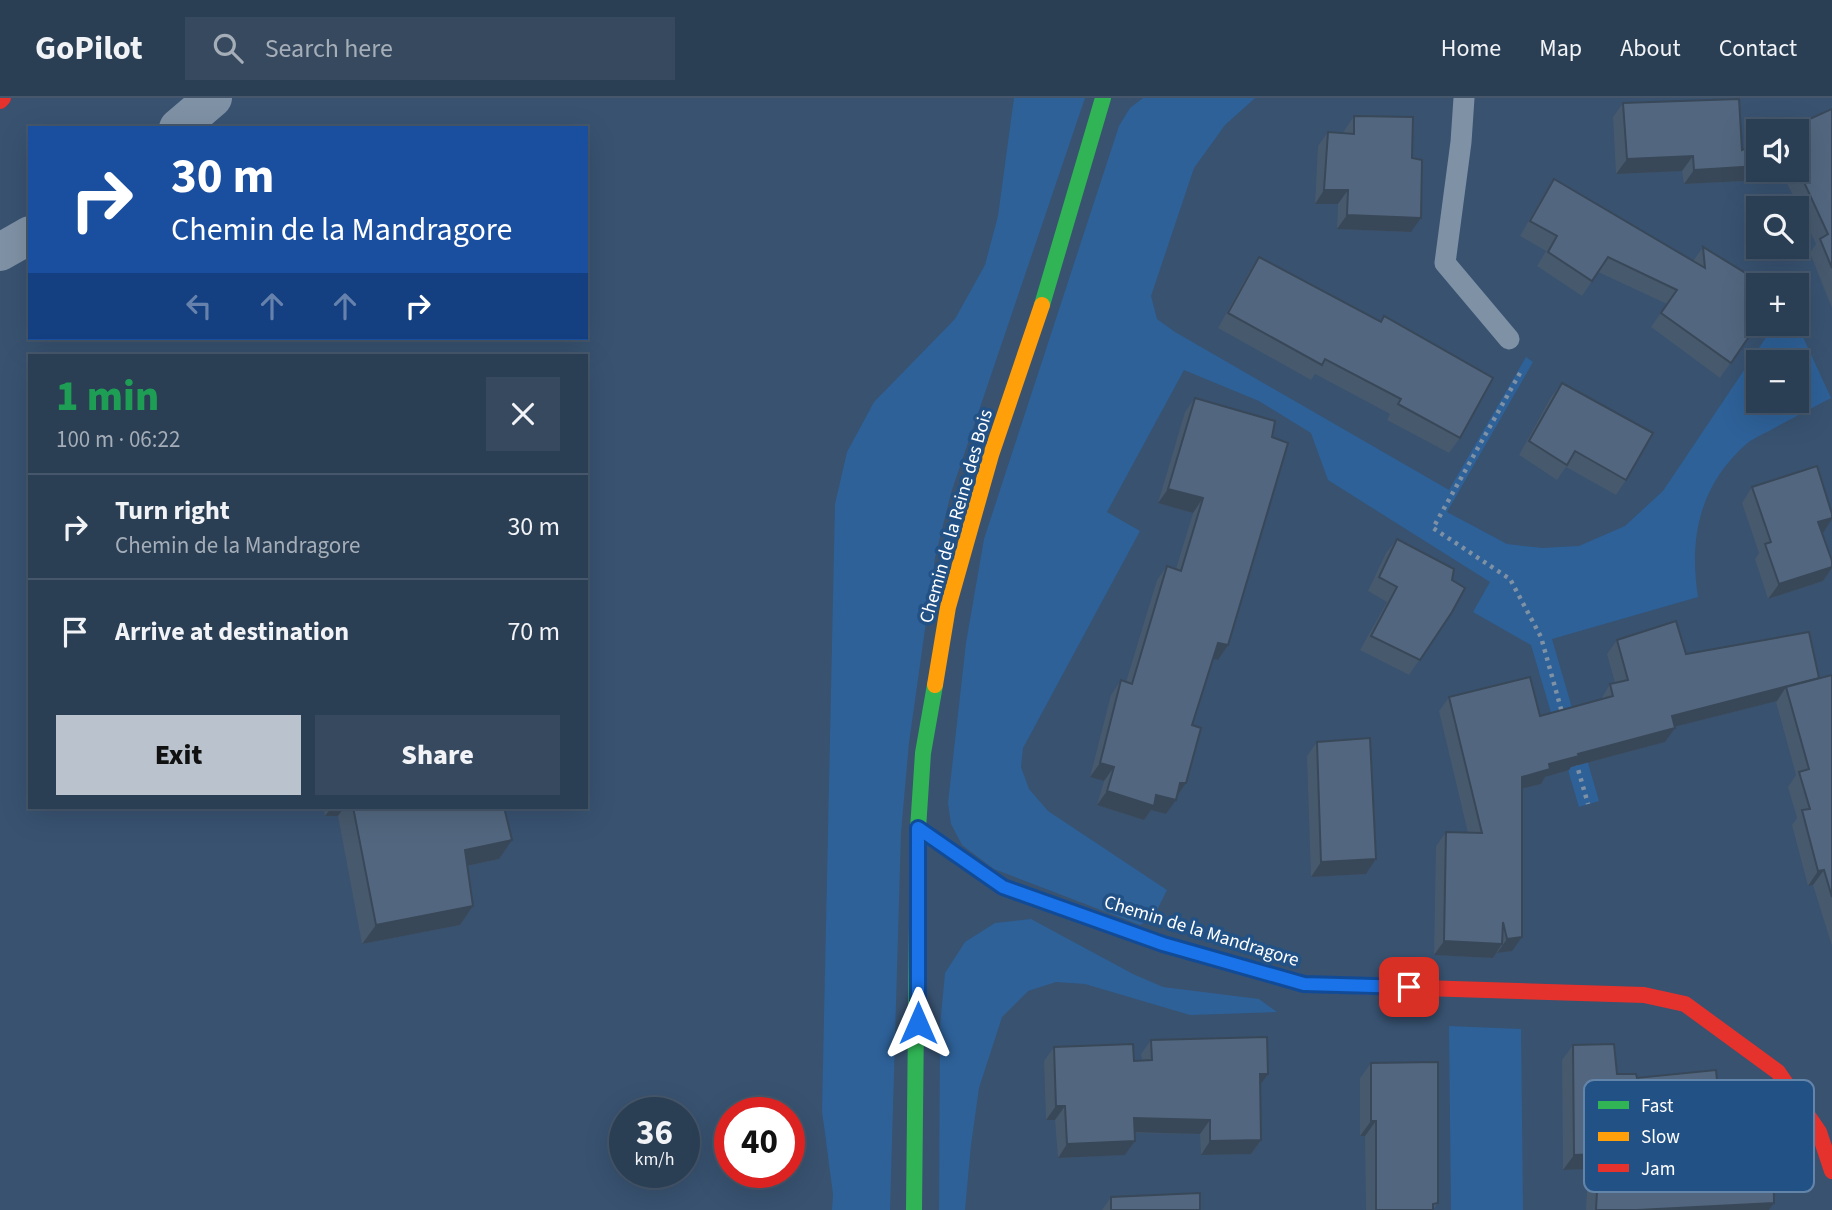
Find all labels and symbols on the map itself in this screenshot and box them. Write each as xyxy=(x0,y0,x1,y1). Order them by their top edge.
street label: Chemin de la Reine des Bois xyxy=(913,406,1000,627)
street label: Chemin de la Mandragore xyxy=(1101,889,1302,974)
pin xyxy=(1379,957,1439,1017)
position arrow xyxy=(881,986,955,1060)
legend xyxy=(1584,1080,1814,1192)
text: Fast xyxy=(1641,1093,1674,1120)
speed limit sign: 40 xyxy=(714,1097,805,1188)
text: Slow xyxy=(1641,1124,1680,1151)
text: Jam xyxy=(1641,1156,1675,1183)

